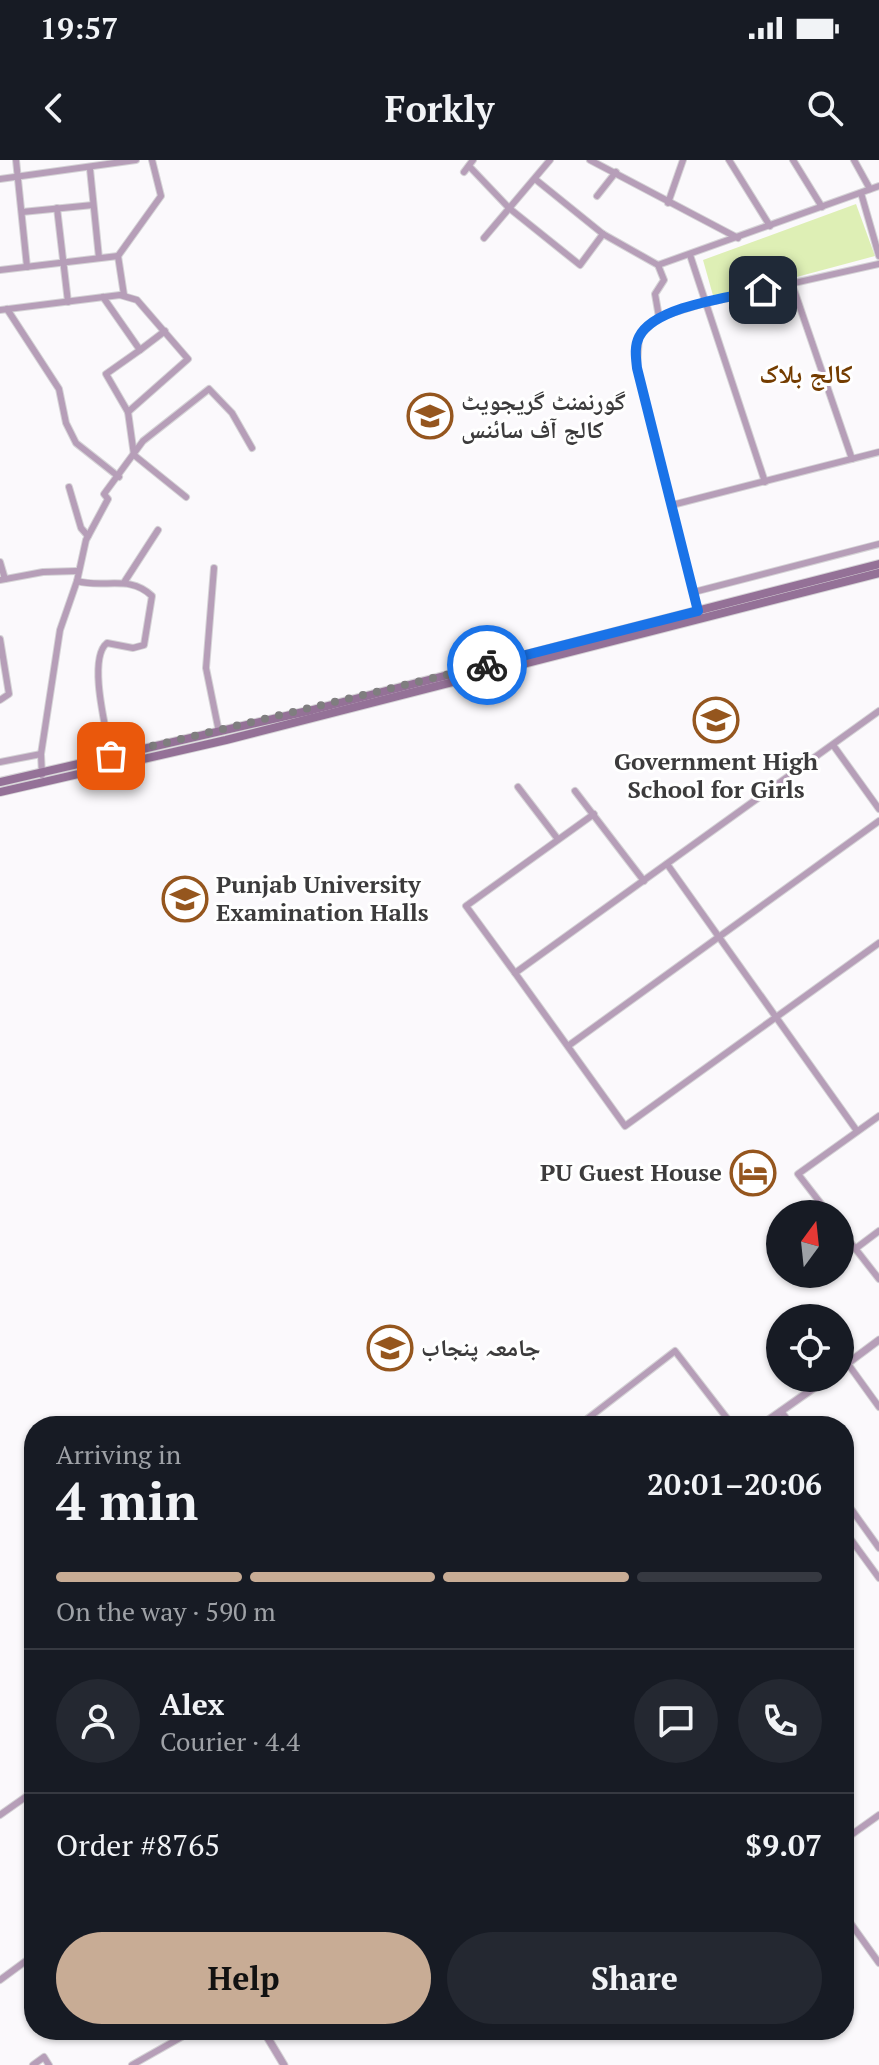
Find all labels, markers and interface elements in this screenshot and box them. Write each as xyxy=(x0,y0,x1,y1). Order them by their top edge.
text: 19:57 xyxy=(40,8,118,48)
text: Forkly xyxy=(385,85,494,132)
icon: back xyxy=(32,86,76,130)
icon: search xyxy=(803,86,847,130)
pin xyxy=(729,256,797,324)
icon: home xyxy=(741,268,785,312)
district label: کالج بلاک xyxy=(759,356,853,391)
place label: گورنمنٹ گریجویٹ کالج آف سائنس xyxy=(461,385,626,445)
school or university icon: گورنمنٹ گریجویٹ کالج آف سائنس xyxy=(406,392,454,440)
courier xyxy=(447,625,527,705)
icon: bike xyxy=(465,643,509,687)
school or university icon: Government High School for Girls xyxy=(692,696,740,744)
pin xyxy=(77,722,145,790)
icon: bag xyxy=(89,734,133,778)
place label: Government High School for Girls xyxy=(614,745,819,805)
place label: Punjab University Examination Halls xyxy=(216,868,429,928)
school or university icon: Punjab University Examination Halls xyxy=(161,875,209,923)
hotel icon: PU Guest House xyxy=(729,1149,777,1197)
place label: PU Guest House xyxy=(540,1156,722,1188)
north arrow xyxy=(766,1200,854,1288)
map controls xyxy=(766,1200,854,1392)
button: locate xyxy=(766,1304,854,1392)
school or university icon: جامعہ پنجاب xyxy=(366,1324,414,1372)
place label: جامعہ پنجاب xyxy=(421,1331,540,1363)
text: Arriving in xyxy=(56,1437,181,1471)
text: 20:01–20:06 xyxy=(647,1464,822,1504)
text: 4 min xyxy=(56,1466,198,1535)
text: On the way · 590 m xyxy=(56,1594,276,1628)
button: person xyxy=(56,1679,140,1763)
button: chat xyxy=(634,1679,718,1763)
button: phone xyxy=(738,1679,822,1763)
text: Alex xyxy=(160,1684,224,1724)
text: Courier · 4.4 xyxy=(160,1724,300,1758)
text: Order #8765 xyxy=(56,1825,220,1865)
text: $9.07 xyxy=(745,1825,822,1865)
button: Help xyxy=(56,1932,431,2024)
button: Share xyxy=(447,1932,822,2024)

